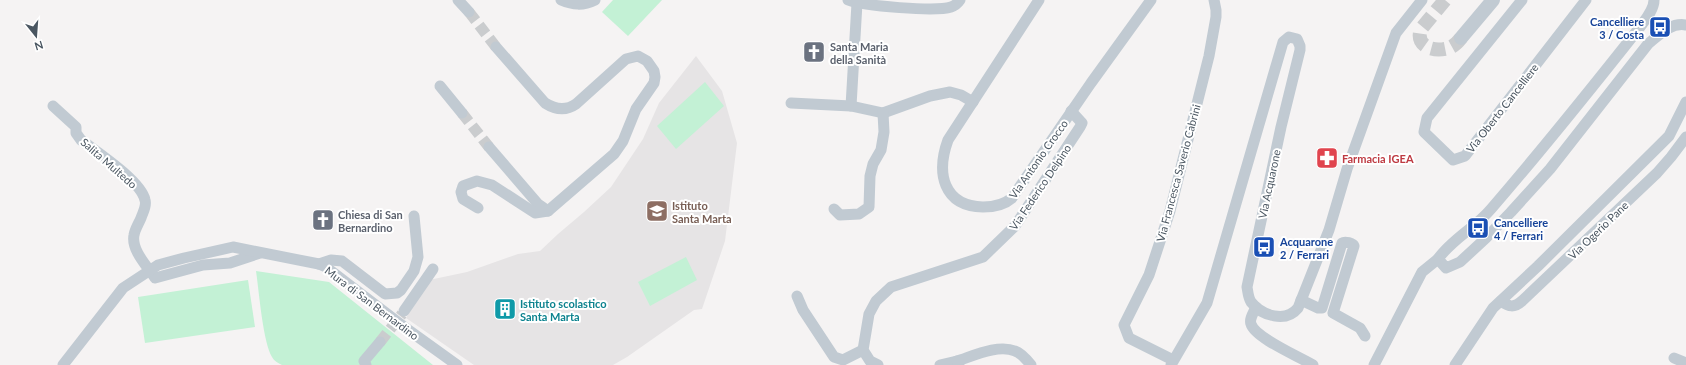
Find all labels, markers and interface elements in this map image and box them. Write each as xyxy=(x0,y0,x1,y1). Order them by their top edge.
bus stop icon: Cancelliere 3 / Costa xyxy=(1647,14,1673,40)
place label: Cancelliere 3 / Costa xyxy=(1590,15,1644,41)
north arrow xyxy=(16,16,56,56)
text: N xyxy=(33,39,45,53)
church icon: Santa Maria della Sanità xyxy=(801,39,827,65)
place label: Santa Maria della Sanità xyxy=(830,40,888,66)
street label: Via Oberto Cancelliere xyxy=(1463,61,1541,155)
street label: Via Francesca Saverio Cabrini xyxy=(1153,103,1203,243)
street label: Via Antonio Crocco xyxy=(1006,117,1070,201)
street label: Salita Multedo xyxy=(78,135,140,191)
street label: Via Federico Delpino xyxy=(1006,142,1074,232)
pharmacy icon: Farmacia IGEA xyxy=(1314,145,1340,171)
street label: Via Acquarone xyxy=(1255,148,1283,220)
place label: Farmacia IGEA xyxy=(1342,152,1414,165)
school or university icon: Istituto Santa Marta xyxy=(644,198,670,224)
street label: Via Ogerio Pane xyxy=(1565,198,1631,262)
place label: Istituto Santa Marta xyxy=(672,199,732,225)
church icon: Chiesa di San Bernardino xyxy=(310,207,336,233)
place label: Chiesa di San Bernardino xyxy=(338,208,403,234)
bus stop icon: Cancelliere 4 / Ferrari xyxy=(1465,215,1491,241)
place label: Cancelliere 4 / Ferrari xyxy=(1494,216,1548,242)
bus stop icon: Acquarone 2 / Ferrari xyxy=(1251,234,1277,260)
place label: Acquarone 2 / Ferrari xyxy=(1279,235,1333,261)
street label: Mura di San Bernardino xyxy=(323,264,421,342)
building icon: Istituto scolastico Santa Marta xyxy=(492,296,518,322)
place label: Istituto scolastico Santa Marta xyxy=(520,297,606,323)

